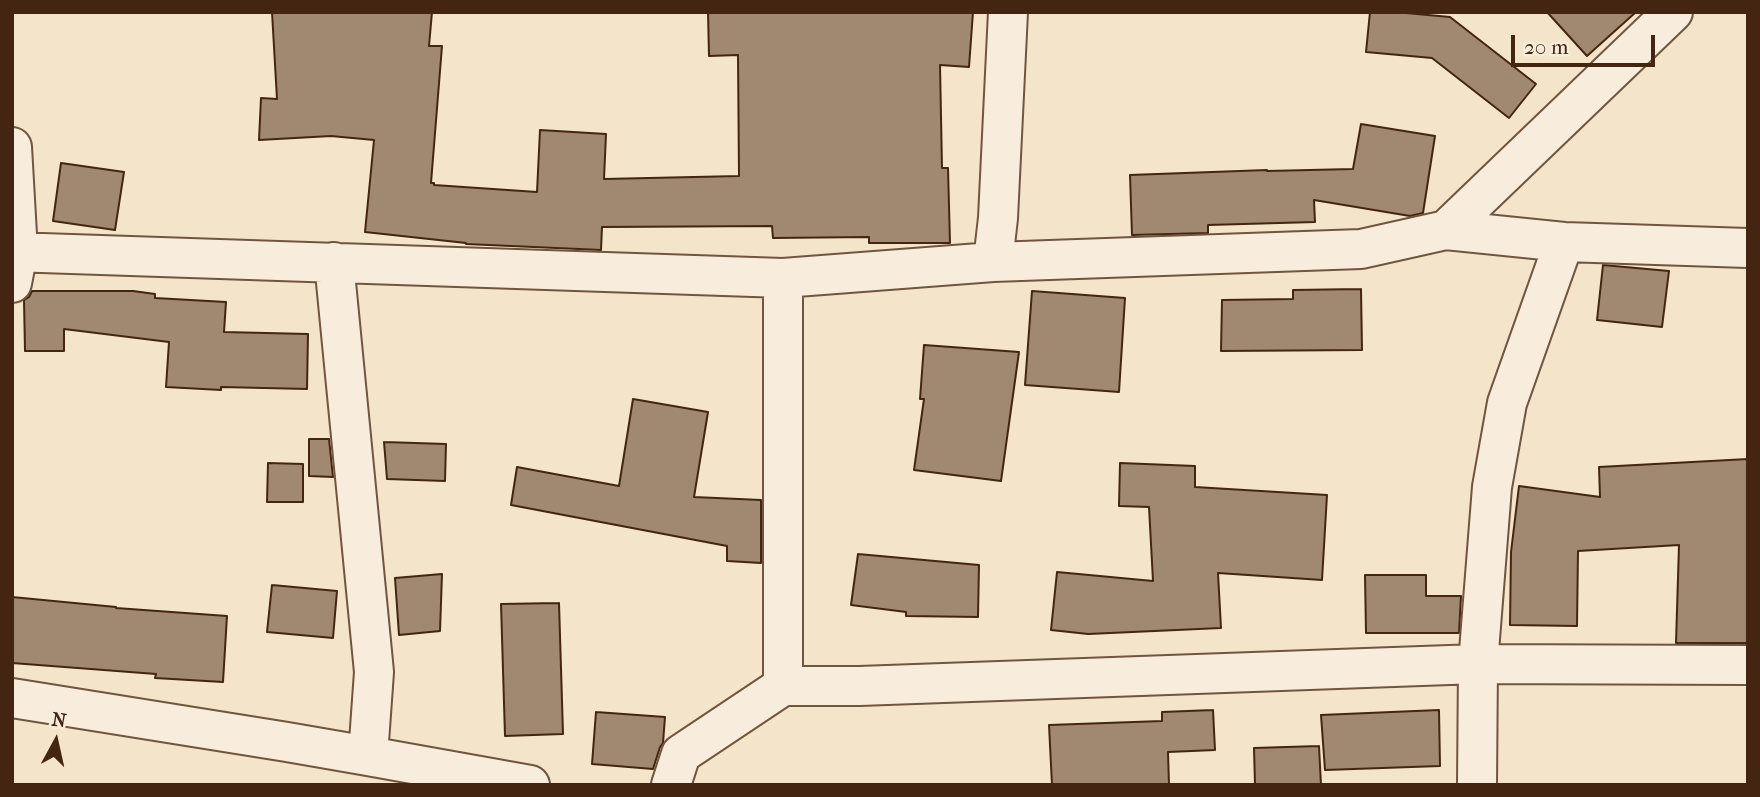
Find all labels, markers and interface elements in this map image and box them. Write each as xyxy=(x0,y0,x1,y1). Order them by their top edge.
scale bar xyxy=(1515,21,1658,65)
text: 20 m xyxy=(1524,35,1568,59)
north arrow xyxy=(21,706,91,776)
text: N xyxy=(50,708,68,732)

